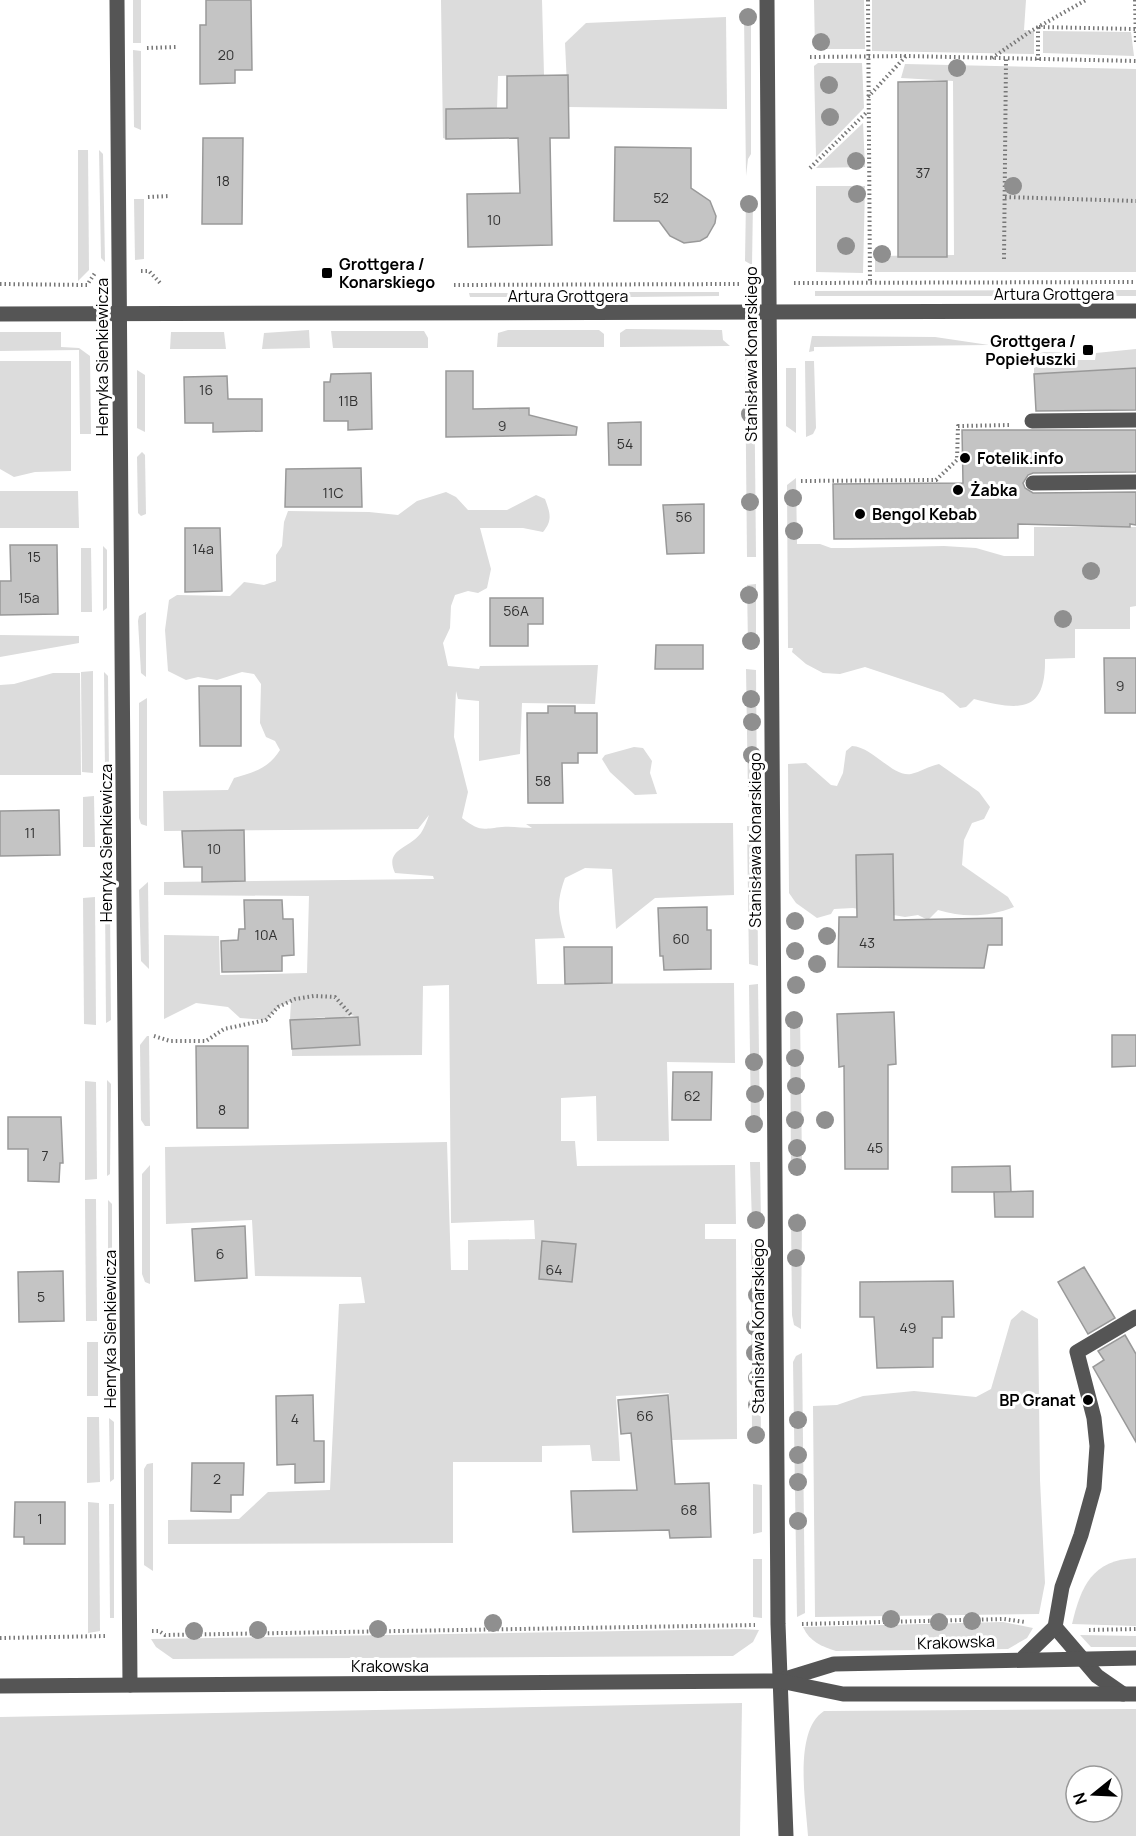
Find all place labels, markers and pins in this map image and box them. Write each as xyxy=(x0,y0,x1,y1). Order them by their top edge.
place label: Grottgera / Konarskiego xyxy=(339,253,435,293)
marker: Grottgera / Konarskiego xyxy=(320,266,334,280)
place label: Grottgera / Popiełuszki xyxy=(985,330,1076,370)
marker: Grottgera / Popiełuszki xyxy=(1081,343,1095,357)
place label: Fotelik.info xyxy=(977,447,1064,469)
marker: Fotelik.info xyxy=(958,451,972,465)
place label: Żabka xyxy=(970,479,1018,501)
marker: Żabka xyxy=(951,483,965,497)
place label: Bengol Kebab xyxy=(872,503,977,525)
marker: Bengol Kebab xyxy=(853,507,867,521)
place label: BP Granat xyxy=(999,1389,1076,1411)
marker: BP Granat xyxy=(1081,1393,1095,1407)

